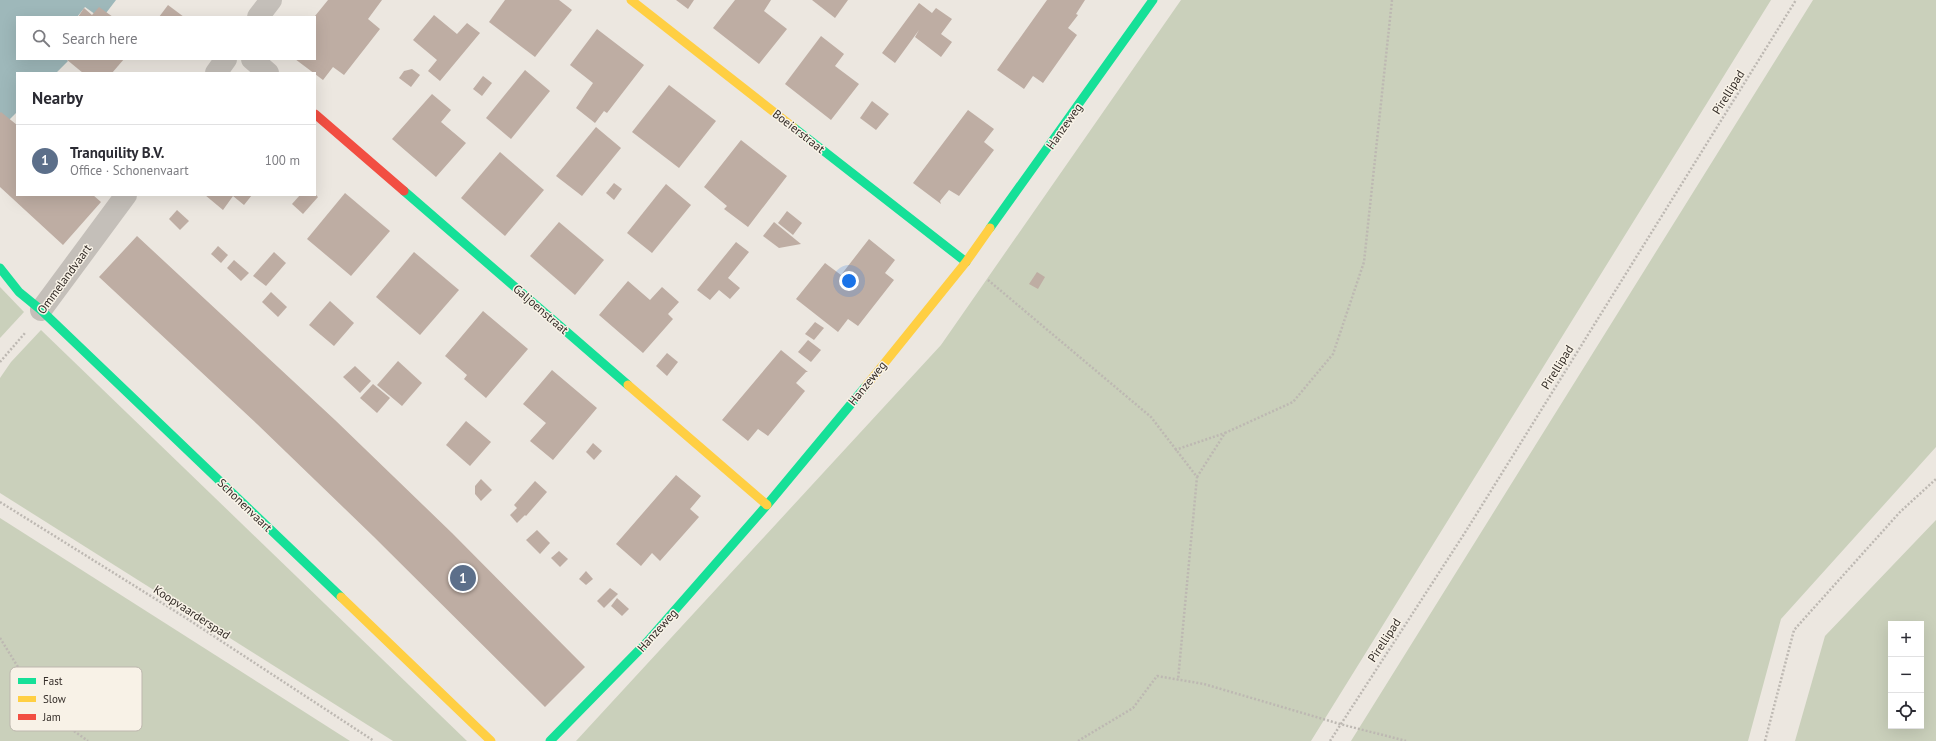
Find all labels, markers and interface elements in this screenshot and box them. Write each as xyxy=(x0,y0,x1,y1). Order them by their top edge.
search box xyxy=(16,16,316,60)
icon: search xyxy=(30,27,52,49)
text: Search here xyxy=(62,29,138,48)
street label: Pirellipad xyxy=(1709,67,1747,117)
text: Nearby xyxy=(32,87,83,109)
street label: Hanzeweg xyxy=(1043,100,1085,152)
street label: Boeierstraat xyxy=(770,106,828,156)
text: Tranquility B.V. xyxy=(70,143,164,162)
text: 1 xyxy=(41,152,49,169)
text: 100 m xyxy=(265,152,300,169)
text: Office · Schonenvaart xyxy=(70,162,189,179)
street label: Ommelandvaart xyxy=(34,241,94,317)
your location xyxy=(839,271,859,291)
street label: Galjoenstraat xyxy=(510,281,572,337)
street label: Pirellipad xyxy=(1538,342,1576,392)
street label: Hanzeweg xyxy=(845,358,889,408)
street label: Schonenvaart xyxy=(215,475,275,535)
pin: 1 xyxy=(450,563,476,593)
street label: Koopvaarderspad xyxy=(151,582,233,642)
street label: Hanzeweg xyxy=(634,605,680,655)
street label: Pirellipad xyxy=(1364,615,1404,665)
map controls xyxy=(1888,621,1924,729)
button: + xyxy=(1888,621,1924,657)
button: − xyxy=(1888,657,1924,693)
legend xyxy=(10,667,142,731)
text: Fast xyxy=(43,674,63,688)
text: Slow xyxy=(43,692,66,706)
button: locate xyxy=(1888,693,1924,729)
text: Jam xyxy=(42,710,61,724)

